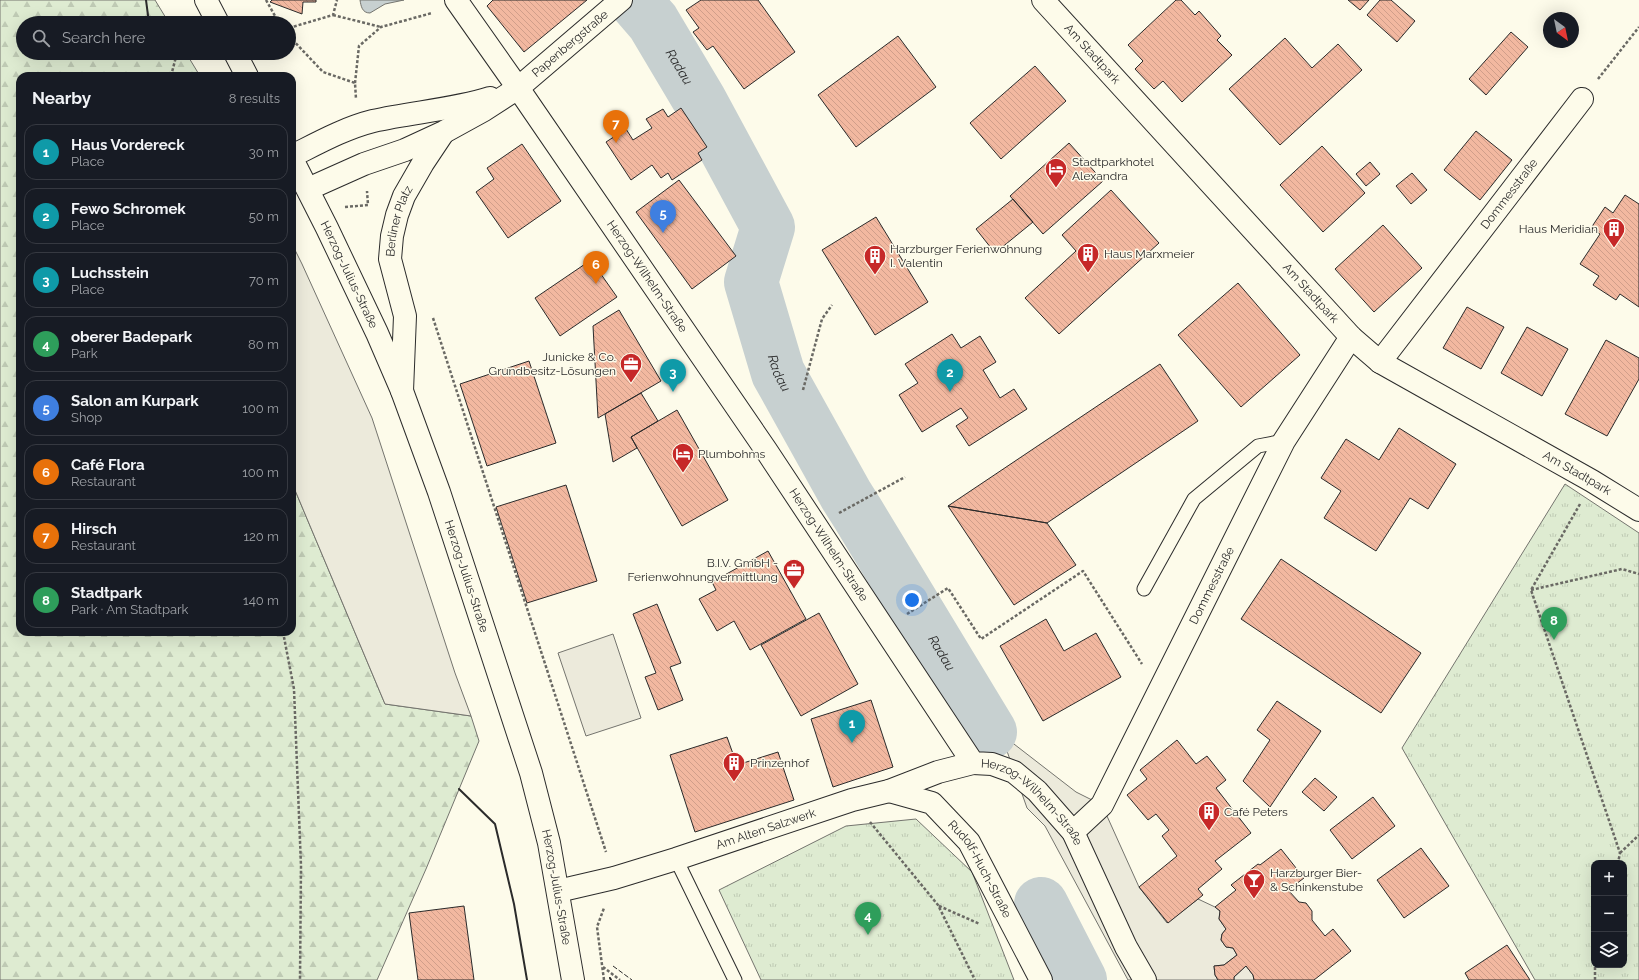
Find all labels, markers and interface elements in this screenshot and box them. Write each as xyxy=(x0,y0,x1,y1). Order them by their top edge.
street label: Papenbergstraße xyxy=(529,7,611,80)
north arrow xyxy=(1543,12,1579,48)
search box xyxy=(16,16,296,60)
street label: Am Stadtpark xyxy=(1061,21,1123,87)
icon: search xyxy=(30,27,52,49)
text: Search here xyxy=(62,29,145,47)
water label: Radau xyxy=(663,46,695,87)
text: Nearby xyxy=(32,88,91,108)
text: 8 results xyxy=(229,91,280,106)
pin: 7 xyxy=(603,110,629,143)
text: Haus Vordereck xyxy=(71,136,185,154)
text: 1 xyxy=(43,145,49,160)
text: 30 m xyxy=(249,145,279,160)
text: Place xyxy=(71,154,104,169)
place label: Stadtparkhotel Alexandra xyxy=(1072,155,1155,183)
hotel icon: Stadtparkhotel Alexandra xyxy=(1043,156,1069,189)
street label: Dommesstraße xyxy=(1478,156,1541,232)
street label: Berliner Platz xyxy=(383,183,415,257)
text: Fewo Schromek xyxy=(71,200,186,218)
pin: 5 xyxy=(650,200,676,233)
text: 2 xyxy=(42,209,50,224)
text: 50 m xyxy=(249,209,279,224)
building icon: Haus Meridian xyxy=(1601,216,1627,249)
text: Place xyxy=(71,218,104,233)
street label: Herzog-Wilhelm-Straße xyxy=(604,218,690,335)
street label: Herzog-Julius-Straße xyxy=(318,219,381,331)
place label: Haus Meridian xyxy=(1519,222,1598,236)
building icon: Haus Marxmeier xyxy=(1075,241,1101,274)
place label: Harzburger Ferienwohnung I. Valentin xyxy=(890,242,1042,270)
building icon: Harzburger Ferienwohnung I. Valentin xyxy=(862,243,888,276)
place label: Haus Marxmeier xyxy=(1104,247,1195,261)
pin: 6 xyxy=(583,251,609,284)
street label: Am Stadtpark xyxy=(1280,260,1342,326)
text: Luchsstein xyxy=(71,264,149,282)
text: 3 xyxy=(42,273,50,288)
text: 70 m xyxy=(249,273,279,288)
text: Place xyxy=(71,282,104,297)
text: oberer Badepark xyxy=(71,328,192,346)
text: 4 xyxy=(42,337,50,352)
text: 80 m xyxy=(248,337,279,352)
text: Park xyxy=(71,346,98,361)
place label: Junicke & Co. Grundbesitz-Lösungen xyxy=(489,350,616,378)
office icon: Junicke & Co. Grundbesitz-Lösungen xyxy=(618,351,644,384)
water label: Radau xyxy=(765,353,794,394)
pin: 3 xyxy=(660,359,686,392)
pin: 2 xyxy=(937,359,963,392)
text: Salon am Kurpark xyxy=(71,392,199,410)
text: 5 xyxy=(42,401,50,416)
text: 100 m xyxy=(242,401,279,416)
text: Shop xyxy=(71,410,102,425)
hotel icon: Plumbohms xyxy=(670,441,696,474)
place label: Plumbohms xyxy=(698,447,765,461)
street label: Am Stadtpark xyxy=(1541,448,1614,498)
text: Café Flora xyxy=(71,456,145,474)
text: 6 xyxy=(42,465,50,480)
text: 100 m xyxy=(242,465,279,480)
text: Restaurant xyxy=(71,474,136,489)
street label: Herzog-Wilhelm-Straße xyxy=(786,486,871,604)
street label: Herzog-Julius-Straße xyxy=(442,518,491,634)
text: Hirsch xyxy=(71,520,117,538)
text: 7 xyxy=(42,529,50,544)
text: 120 m xyxy=(243,529,279,544)
text: Restaurant xyxy=(71,538,136,553)
street label: Dommesstraße xyxy=(1186,544,1237,627)
place label: B.I.V. GmbH - Ferienwohnungvermittlung xyxy=(627,556,778,584)
office icon: B.I.V. GmbH - Ferienwohnungvermittlung xyxy=(781,557,807,590)
text: Stadtpark xyxy=(71,584,142,602)
your location xyxy=(902,590,922,610)
text: 8 xyxy=(42,593,50,608)
text: 140 m xyxy=(243,593,279,608)
text: Park · Am Stadtpark xyxy=(71,602,189,617)
pin: 8 xyxy=(1541,607,1567,640)
water label: Radau xyxy=(925,633,958,673)
pin: 1 xyxy=(839,710,865,743)
building icon: Prinzenhof xyxy=(721,750,747,783)
place label: Prinzenhof xyxy=(750,756,810,770)
street label: Herzog-Wilhelm-Straße xyxy=(981,756,1085,847)
building icon: Café Peters xyxy=(1196,799,1222,832)
street label: Am Alten Salzwerk xyxy=(714,805,818,852)
place label: Café Peters xyxy=(1224,805,1288,819)
street label: Rudolf-Huch-Straße xyxy=(945,817,1014,920)
street label: Herzog-Julius-Straße xyxy=(539,828,574,946)
map controls xyxy=(1591,860,1627,968)
button: + xyxy=(1591,860,1627,896)
place label: Harzburger Bier- & Schinkenstube xyxy=(1270,866,1363,894)
bar icon: Harzburger Bier- & Schinkenstube xyxy=(1241,867,1267,900)
button: − xyxy=(1591,896,1627,932)
pin: 4 xyxy=(855,902,881,935)
button: layers xyxy=(1591,932,1627,968)

